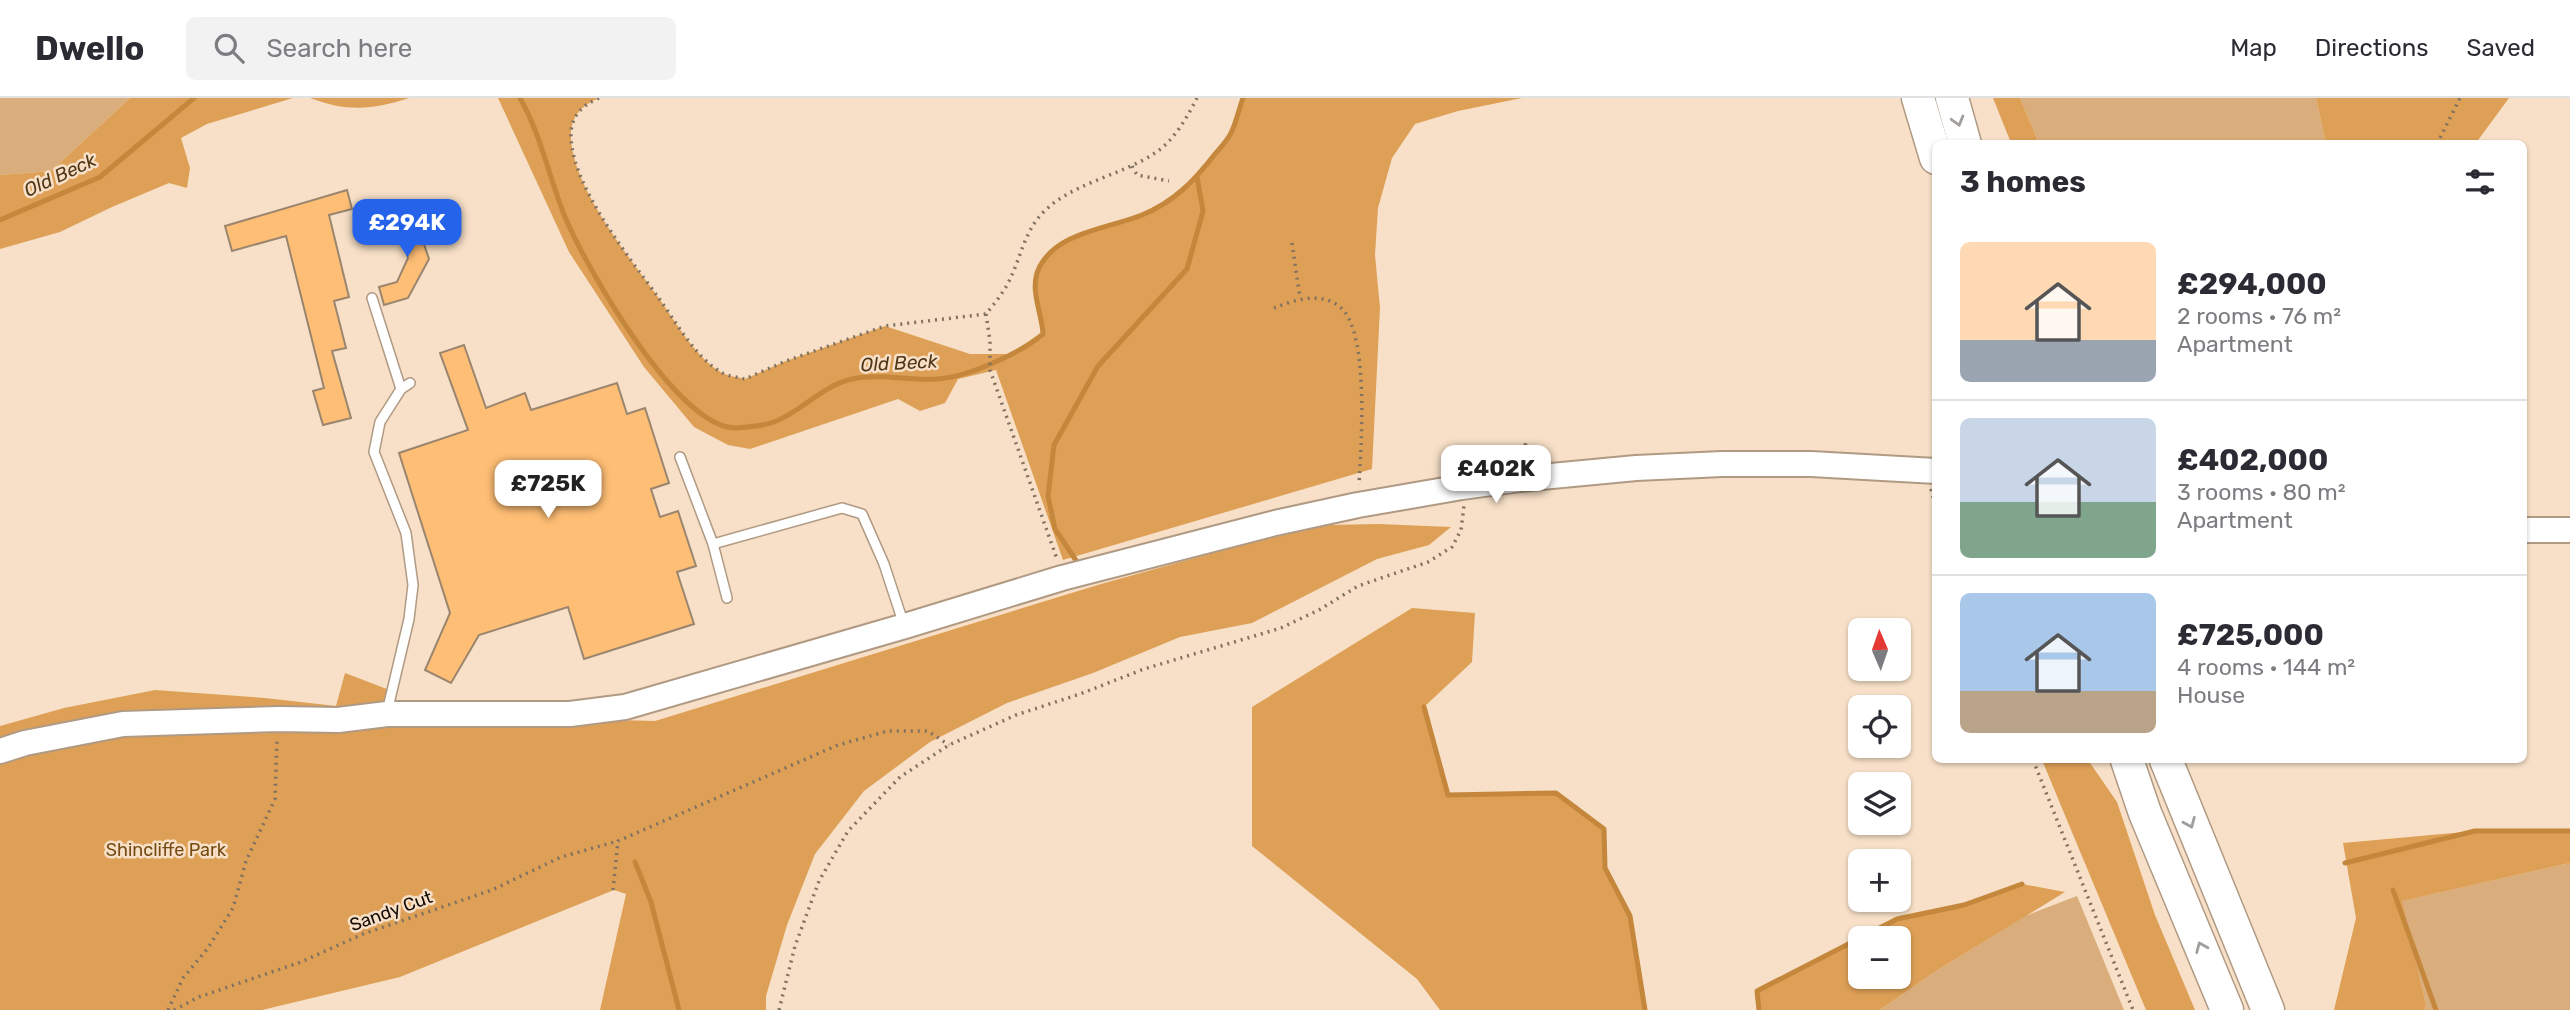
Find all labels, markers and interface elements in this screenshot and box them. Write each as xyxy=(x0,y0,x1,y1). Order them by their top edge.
search box xyxy=(186,17,676,80)
text: Dwello xyxy=(35,29,144,68)
icon: search xyxy=(210,29,248,67)
text: Search here xyxy=(266,33,412,64)
text: Map xyxy=(2230,34,2277,62)
text: Directions xyxy=(2315,34,2428,62)
text: Saved xyxy=(2466,34,2535,62)
one-way arrow xyxy=(1950,115,1965,127)
water label: Old Beck xyxy=(20,148,100,202)
icon: filters xyxy=(2461,163,2499,201)
text: 3 homes xyxy=(1960,164,2086,200)
pin: £294K xyxy=(358,200,456,259)
text: £294K xyxy=(368,208,446,236)
text: £294,000 xyxy=(2177,266,2327,302)
icon: home xyxy=(2016,270,2100,354)
text: 2 rooms · 76 m² xyxy=(2177,302,2341,330)
text: Apartment xyxy=(2177,330,2293,358)
water label: Old Beck xyxy=(860,349,938,377)
text: £402,000 xyxy=(2177,442,2328,478)
pin: £402K xyxy=(1447,446,1545,505)
icon: home xyxy=(2016,446,2100,530)
text: £402K xyxy=(1457,454,1535,482)
pin: £725K xyxy=(499,460,597,520)
text: £725K xyxy=(511,469,585,497)
text: 3 rooms · 80 m² xyxy=(2177,478,2346,506)
text: Apartment xyxy=(2177,506,2293,534)
text: £725,000 xyxy=(2177,617,2324,653)
north arrow xyxy=(1848,618,1911,681)
map controls xyxy=(1848,618,1911,989)
icon: home xyxy=(2016,621,2100,705)
text: 4 rooms · 144 m² xyxy=(2177,653,2355,681)
text: House xyxy=(2177,681,2245,709)
button: locate xyxy=(1848,695,1911,758)
button: layers xyxy=(1848,772,1911,835)
one-way arrow xyxy=(2182,816,2196,829)
park label: Shincliffe Park xyxy=(106,839,227,861)
button: + xyxy=(1848,849,1911,912)
street label: Sandy Cut xyxy=(347,886,435,936)
button: − xyxy=(1848,926,1911,989)
one-way arrow xyxy=(2195,942,2209,954)

